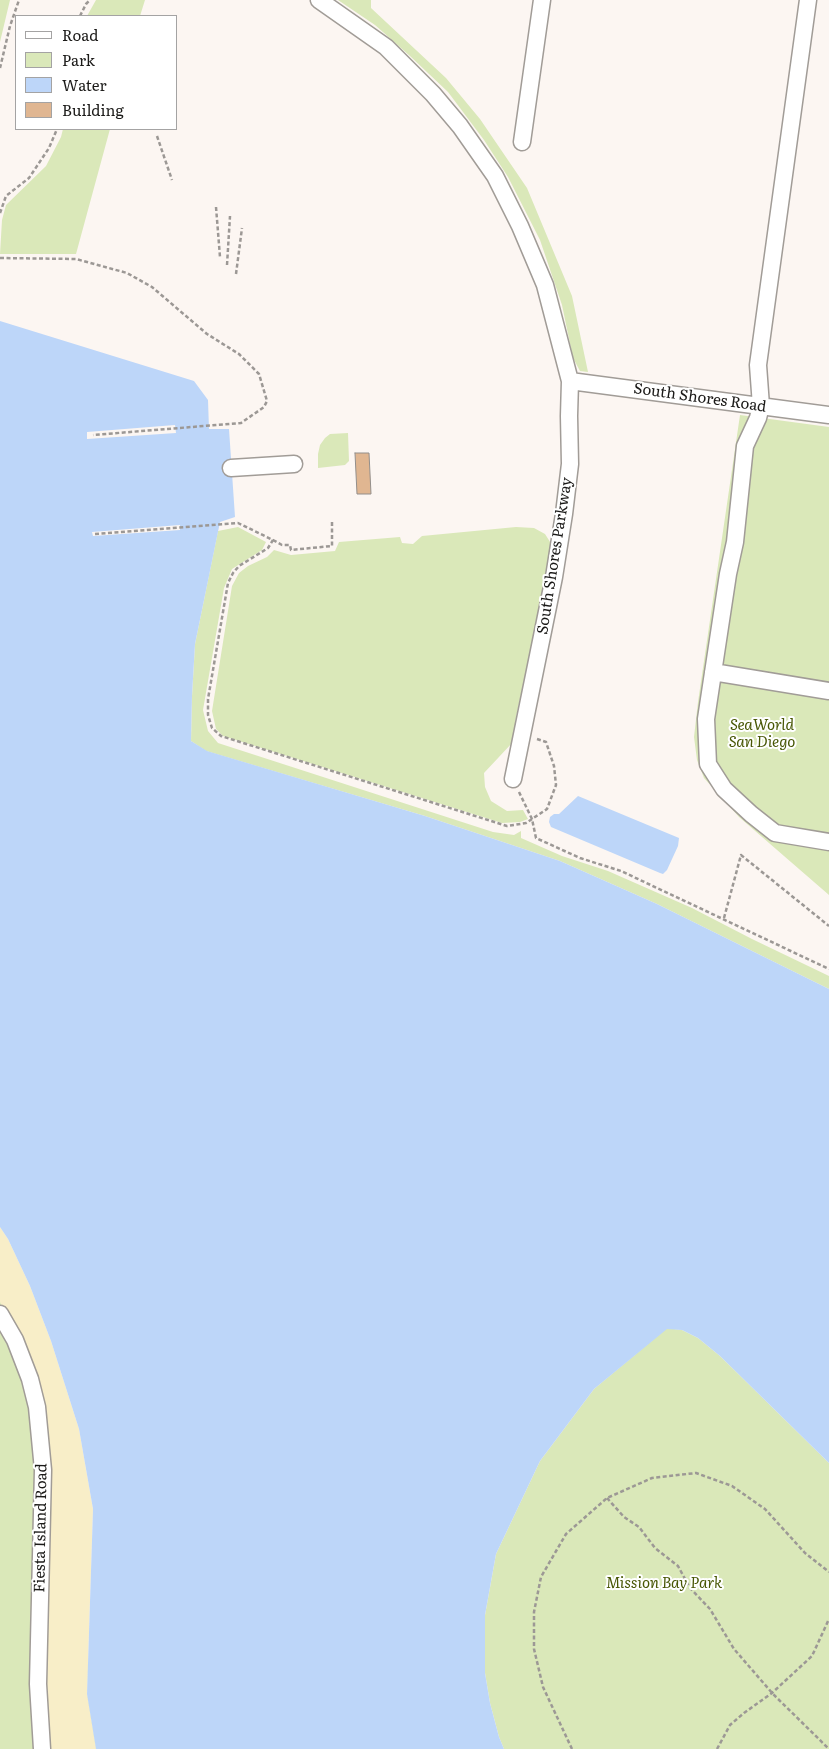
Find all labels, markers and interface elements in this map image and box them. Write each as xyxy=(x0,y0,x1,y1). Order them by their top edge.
legend xyxy=(15,15,178,130)
text: Road xyxy=(62,23,98,46)
text: Park xyxy=(62,48,95,71)
text: Water xyxy=(62,73,107,96)
text: Building xyxy=(62,98,124,121)
street label: South Shores Road xyxy=(632,380,768,416)
street label: South Shores Parkway xyxy=(534,476,576,636)
park label: SeaWorld San Diego xyxy=(729,717,795,752)
street label: Fiesta Island Road xyxy=(31,1463,51,1593)
park label: Mission Bay Park xyxy=(606,1575,722,1593)

